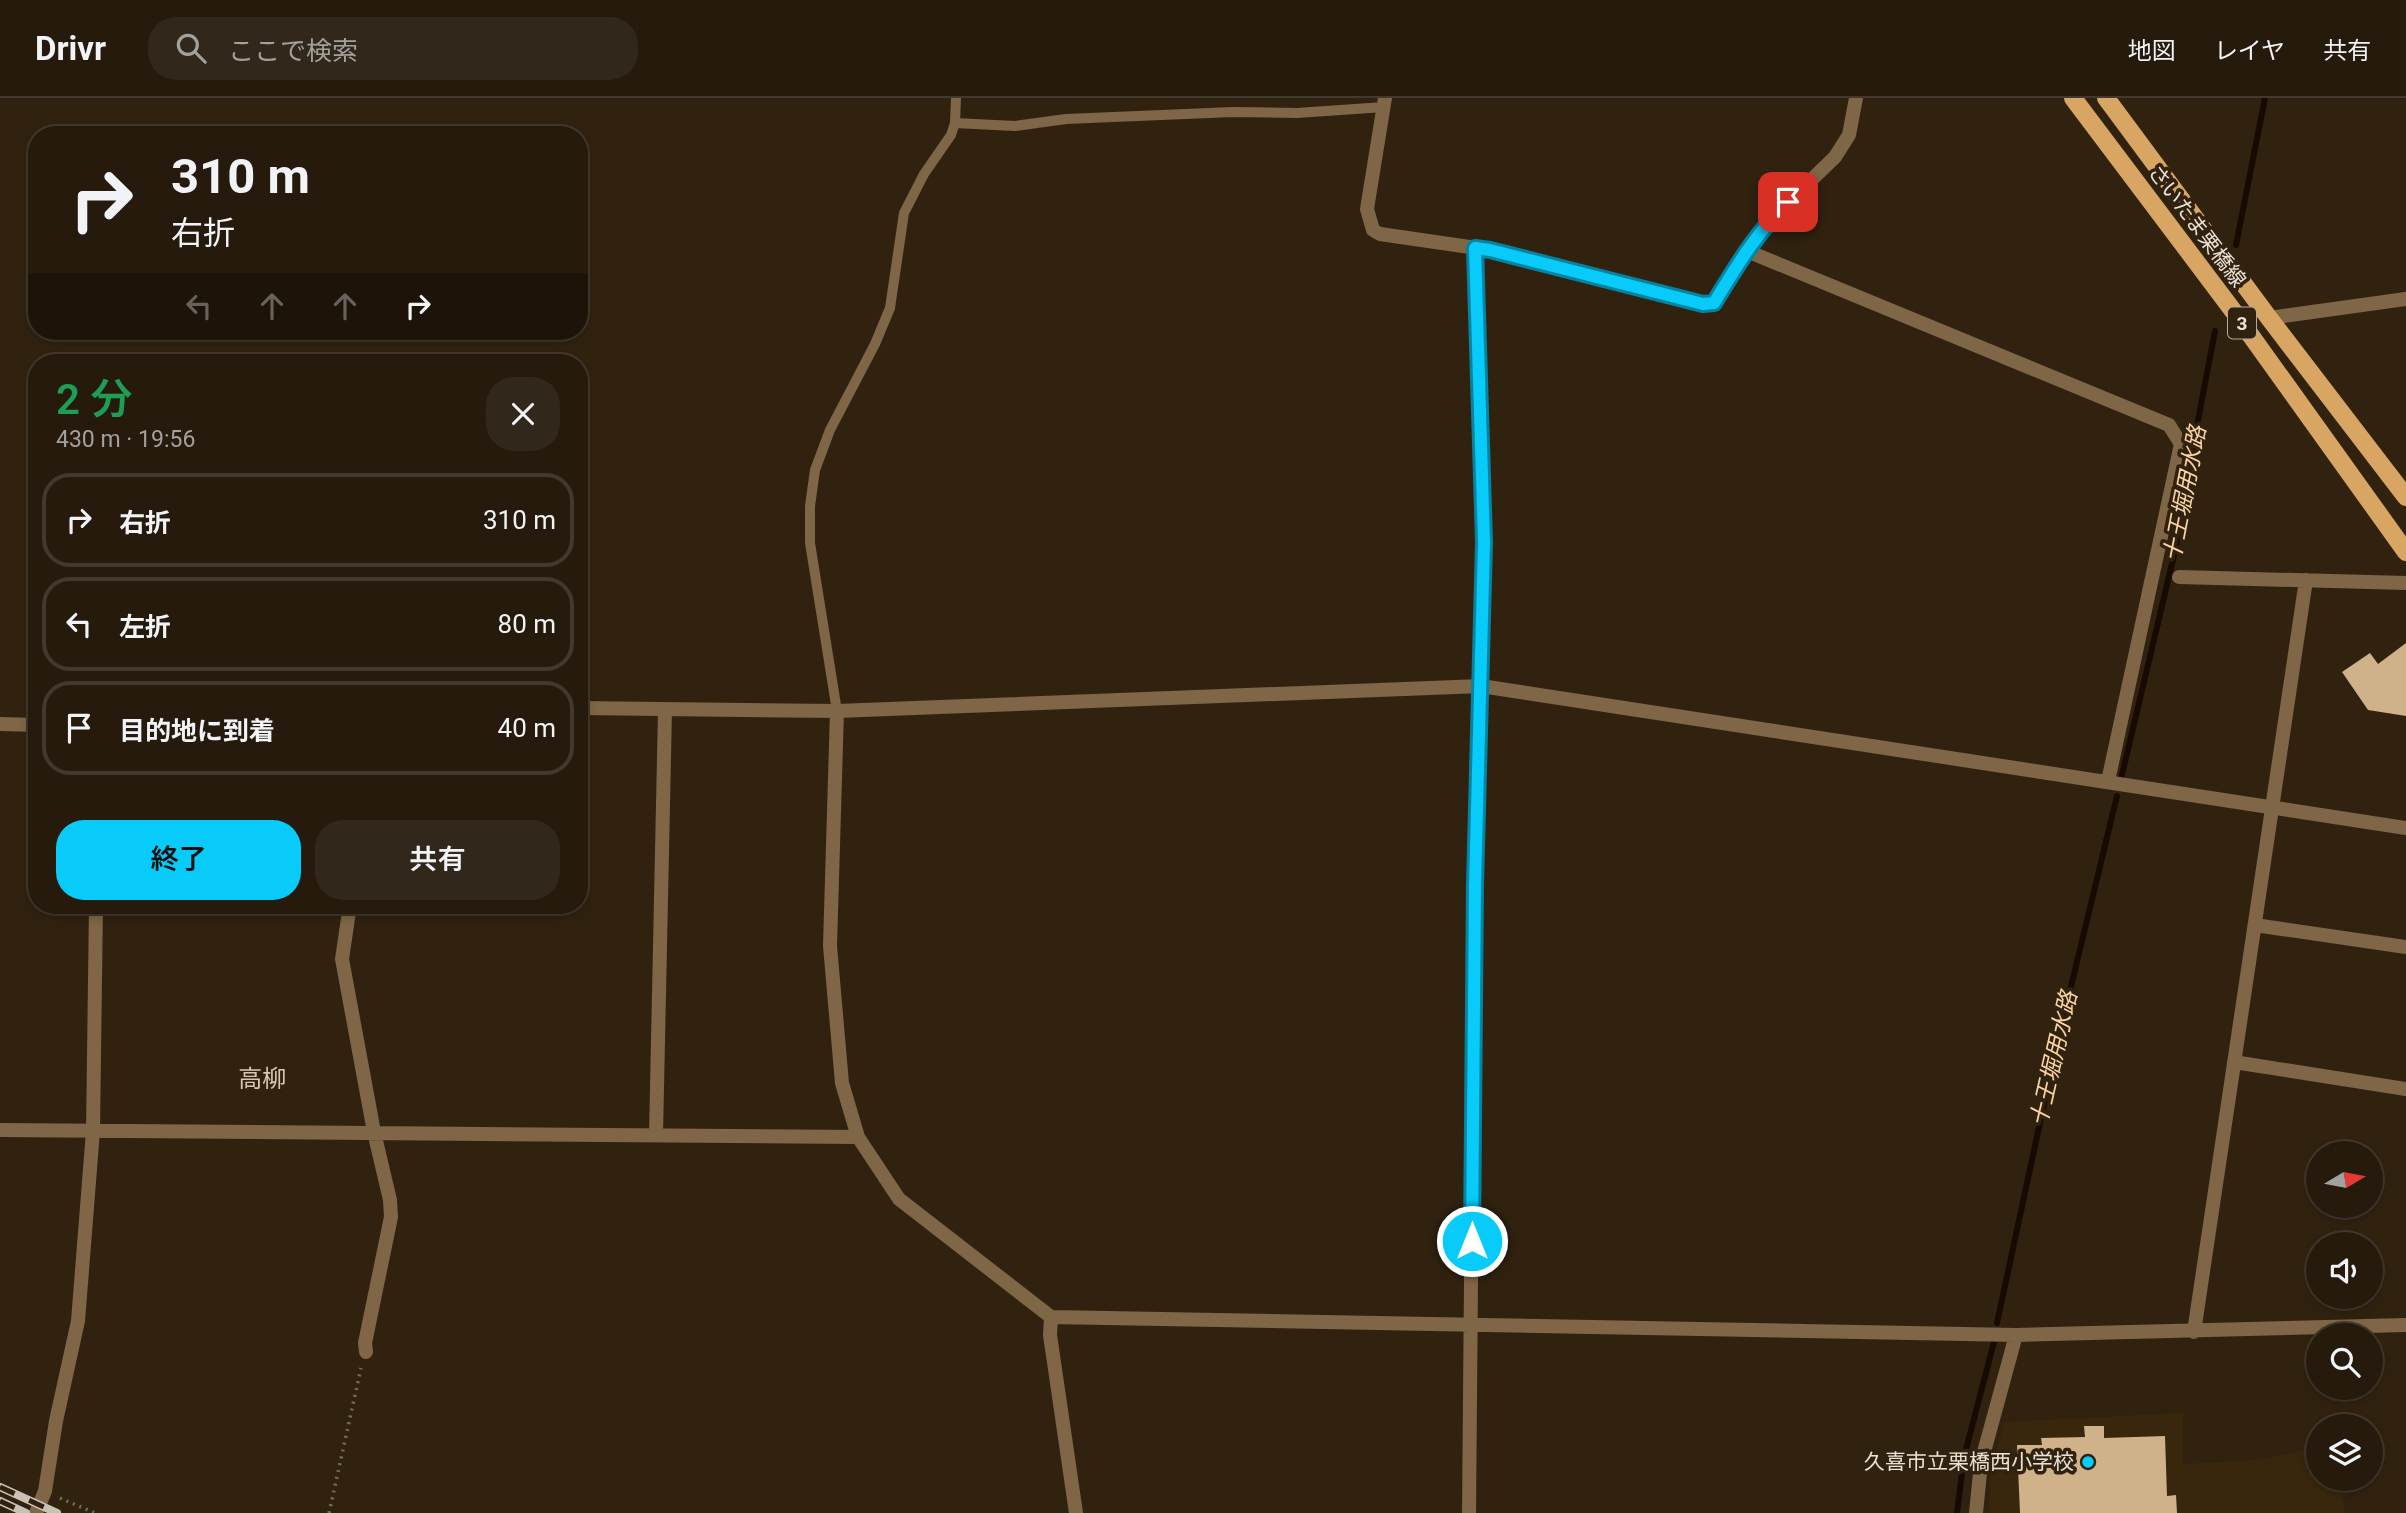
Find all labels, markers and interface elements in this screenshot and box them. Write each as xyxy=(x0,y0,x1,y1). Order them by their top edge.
search box xyxy=(148,17,638,80)
text: Drivr xyxy=(35,29,106,68)
icon: search xyxy=(172,29,210,67)
text: ここで検索 xyxy=(228,36,358,66)
text: 地図 xyxy=(2128,37,2176,65)
text: レイヤ xyxy=(2214,37,2285,65)
text: 共有 xyxy=(2323,37,2371,65)
text: 310 m xyxy=(171,148,310,205)
icon: right xyxy=(56,154,147,245)
street label: さいたま栗橋線 xyxy=(2143,160,2251,292)
pin xyxy=(1758,172,1818,232)
icon: arrive xyxy=(1769,183,1807,221)
text: 右折 xyxy=(171,214,235,252)
icon: left xyxy=(180,287,218,325)
icon: ahead xyxy=(253,287,291,325)
icon: ahead xyxy=(326,287,364,325)
icon: right xyxy=(399,287,437,325)
road number: 3 xyxy=(2228,308,2256,339)
text: 2 分 xyxy=(56,375,132,424)
button: close xyxy=(486,377,560,451)
water label: 十王堀用水路 xyxy=(2159,422,2212,564)
text: 430 m · 19:56 xyxy=(56,426,195,453)
icon: right xyxy=(60,501,98,539)
text: 310 m xyxy=(483,505,556,535)
text: 右折 xyxy=(119,508,171,538)
icon: left xyxy=(60,605,98,643)
text: 80 m xyxy=(498,609,556,639)
text: 左折 xyxy=(119,612,171,642)
icon: arrive xyxy=(60,709,98,747)
text: 40 m xyxy=(498,713,556,743)
text: 目的地に到着 xyxy=(119,716,275,746)
button: 終了 xyxy=(56,820,301,900)
button: 共有 xyxy=(315,820,560,900)
water label: 十王堀用水路 xyxy=(2025,987,2083,1129)
district label: 高柳 xyxy=(238,1065,286,1093)
north arrow xyxy=(2306,1141,2384,1218)
map controls xyxy=(2306,1141,2383,1491)
position arrow xyxy=(1435,1204,1509,1278)
button: sound xyxy=(2306,1232,2383,1309)
button: search xyxy=(2306,1323,2383,1400)
button: layers xyxy=(2306,1414,2383,1491)
place label: 久喜市立栗橋西小学校 xyxy=(1864,1450,2074,1474)
marker: 久喜市立栗橋西小学校 xyxy=(2080,1454,2096,1470)

